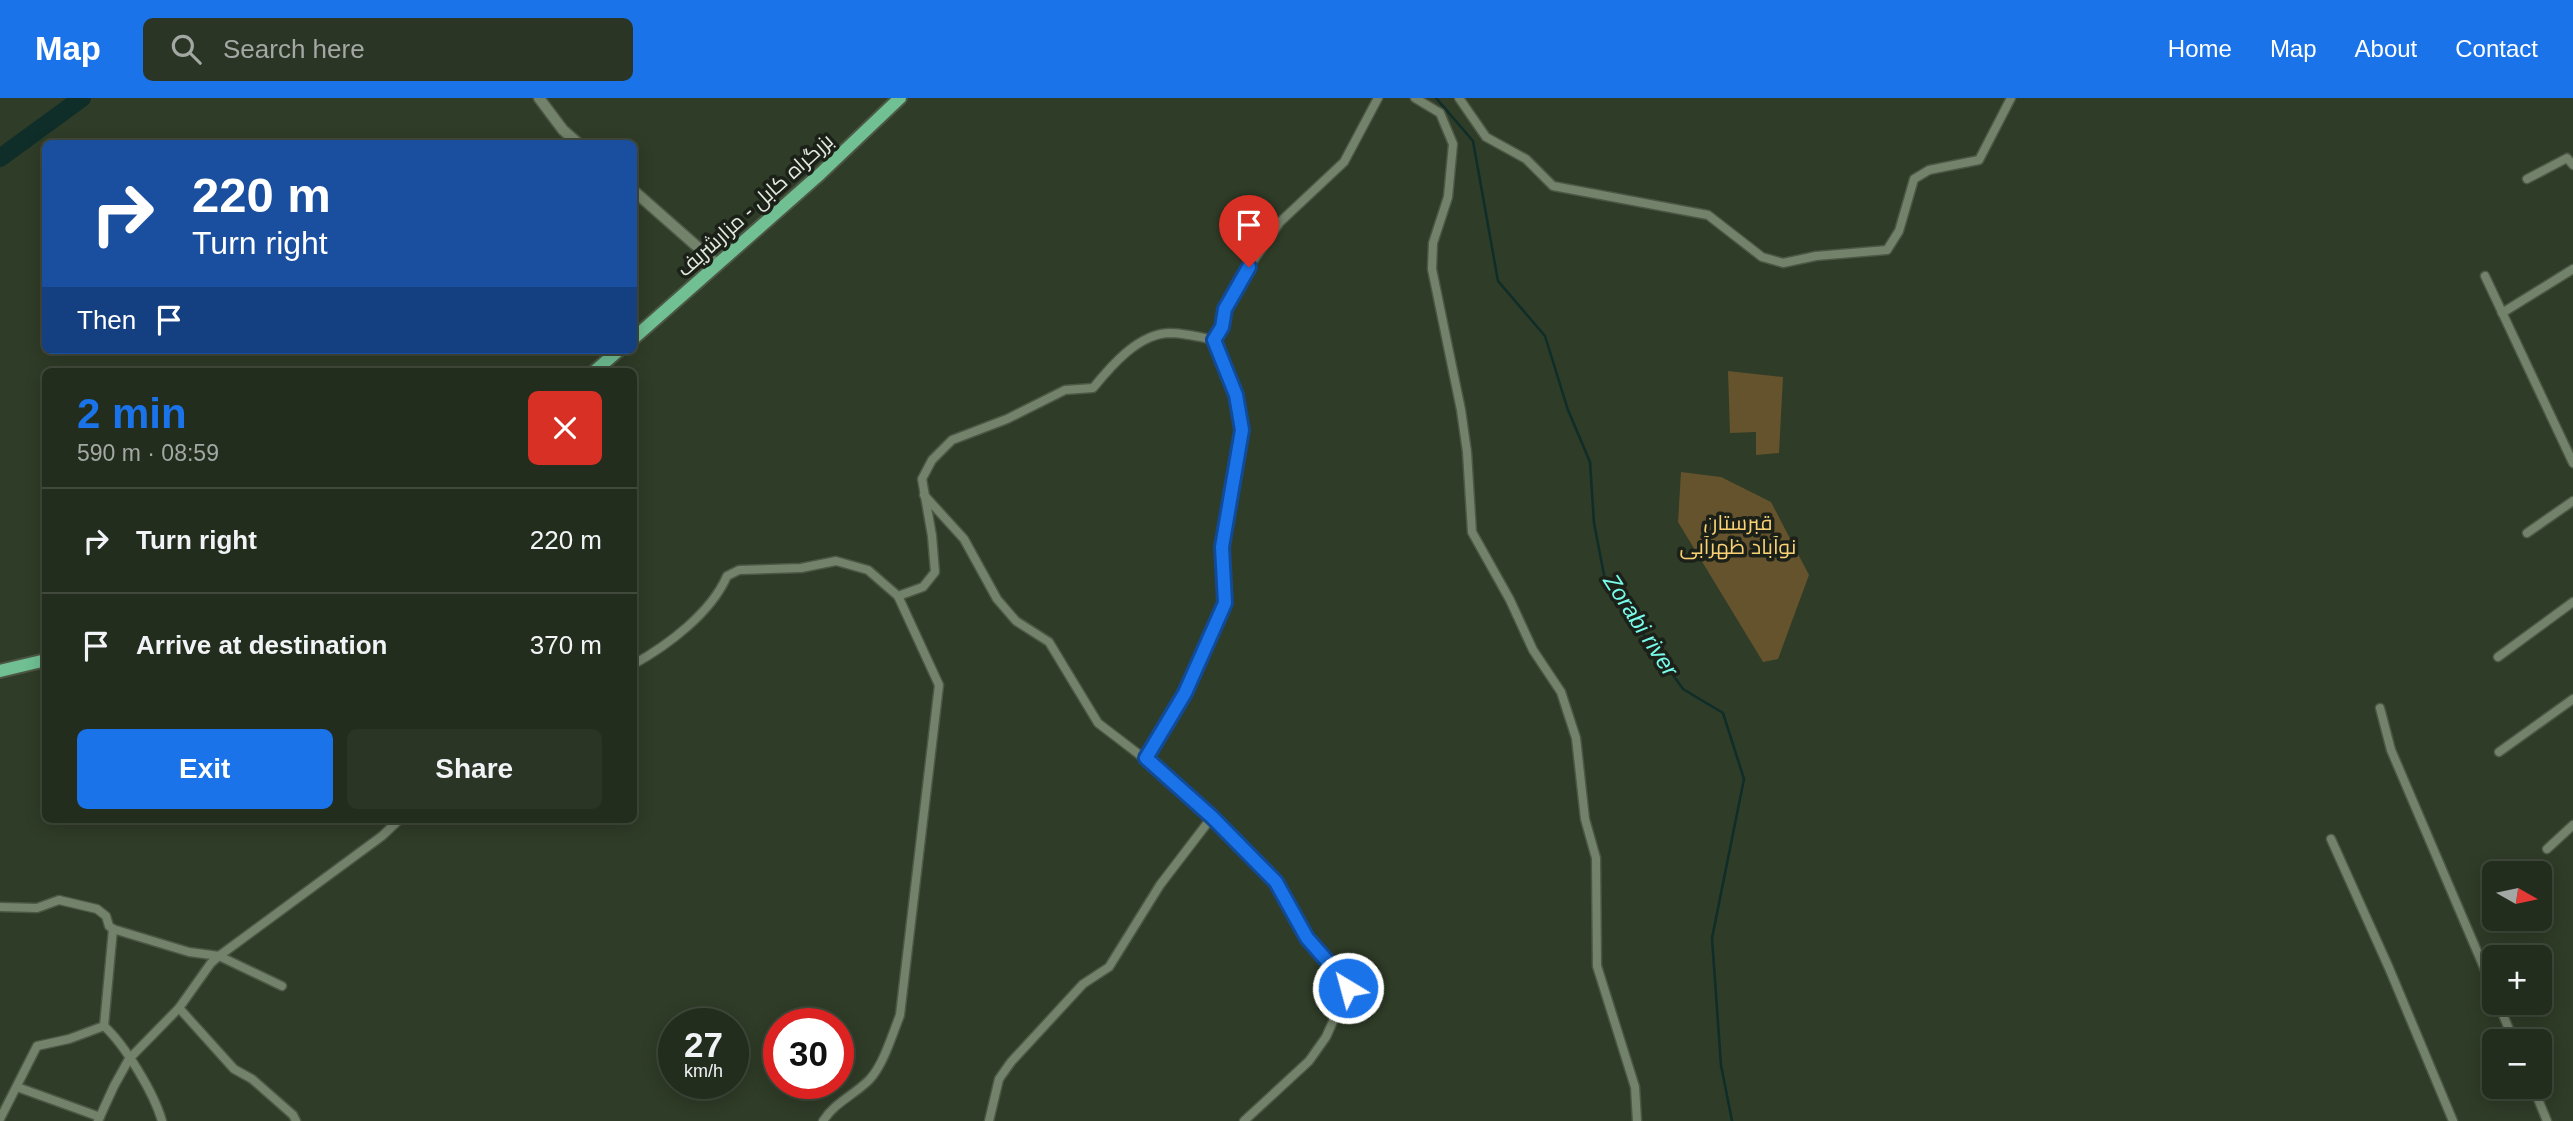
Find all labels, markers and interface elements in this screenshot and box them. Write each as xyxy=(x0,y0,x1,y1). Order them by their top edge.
search box xyxy=(143,18,633,81)
text: Map xyxy=(35,30,101,67)
icon: search xyxy=(167,30,205,68)
text: Search here xyxy=(223,34,365,64)
text: Home xyxy=(2168,35,2232,62)
text: Map xyxy=(2270,35,2317,62)
text: About xyxy=(2355,35,2417,62)
text: Contact xyxy=(2455,35,2538,62)
street label: بزرگراه کابل - مزارشریف xyxy=(672,129,839,282)
icon: right xyxy=(77,168,168,259)
text: 220 m xyxy=(192,168,331,222)
pin xyxy=(1219,195,1279,267)
icon: arrive xyxy=(1230,206,1268,244)
text: Turn right xyxy=(192,225,328,261)
icon: arrive xyxy=(150,301,188,339)
text: Then xyxy=(77,305,136,335)
text: 2 min xyxy=(77,390,187,437)
button: close xyxy=(528,391,602,465)
text: 590 m · 08:59 xyxy=(77,440,219,466)
park label: قبرستان نوآباد ظهرآبی xyxy=(1680,511,1796,560)
icon: right xyxy=(77,522,115,560)
text: Turn right xyxy=(136,525,257,555)
text: 220 m xyxy=(530,525,602,555)
water label: Zorabi river xyxy=(1598,568,1684,682)
icon: arrive xyxy=(77,627,115,665)
text: Arrive at destination xyxy=(136,630,387,660)
text: 370 m xyxy=(530,630,602,660)
button: Exit xyxy=(77,729,333,809)
button: Share xyxy=(347,729,602,809)
north arrow xyxy=(2482,861,2552,931)
map controls xyxy=(2482,861,2552,1099)
button: + xyxy=(2482,945,2552,1015)
position arrow xyxy=(1311,951,1385,1025)
speed limit sign: 30 xyxy=(763,1008,854,1099)
text: 27 xyxy=(684,1025,723,1064)
button: − xyxy=(2482,1029,2552,1099)
text: km/h xyxy=(684,1061,723,1081)

